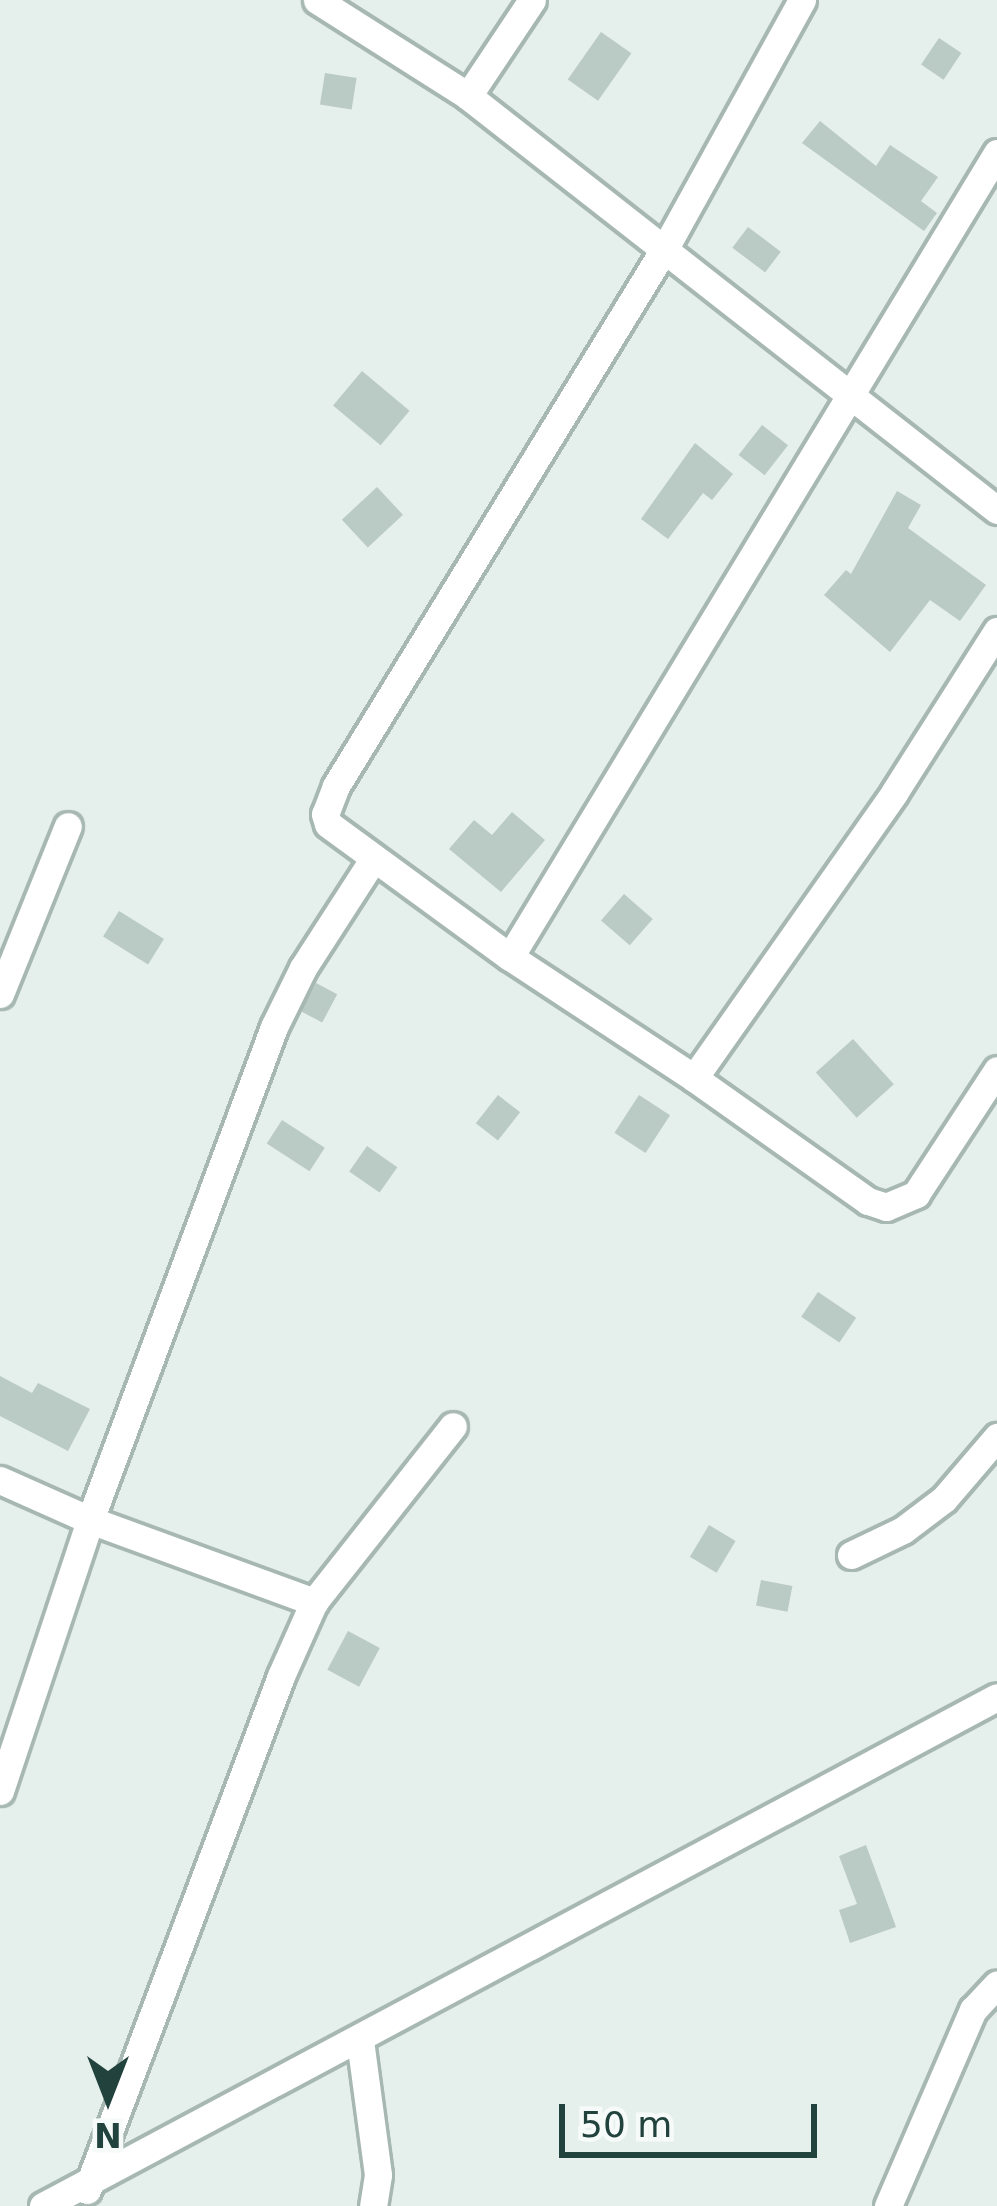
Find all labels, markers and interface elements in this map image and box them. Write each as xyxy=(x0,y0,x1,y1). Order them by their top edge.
north arrow xyxy=(48,2038,168,2158)
scale bar xyxy=(565,2080,823,2154)
text: 50 m xyxy=(580,2104,672,2145)
text: N xyxy=(94,2115,122,2154)

